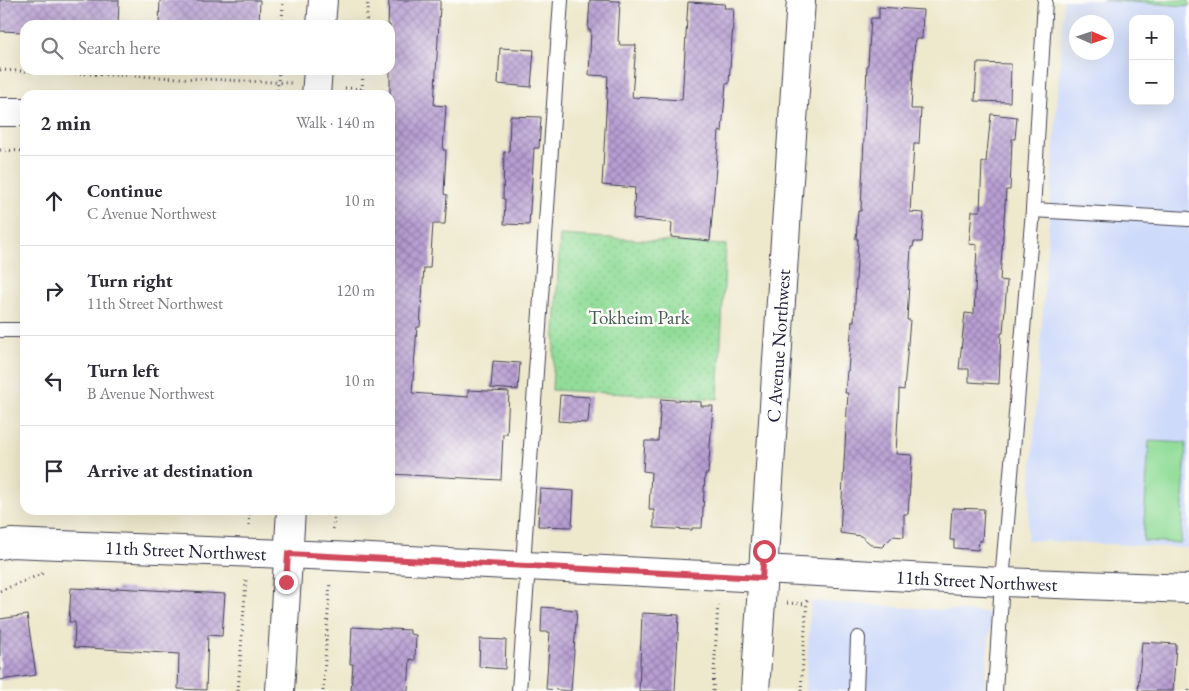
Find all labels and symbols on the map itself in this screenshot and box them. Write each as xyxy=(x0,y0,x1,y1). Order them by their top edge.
north arrow xyxy=(1069,15,1114,60)
street label: C Avenue Northwest xyxy=(760,268,796,423)
park label: Tokheim Park xyxy=(588,305,691,330)
street label: 11th Street Northwest xyxy=(104,534,267,566)
route start xyxy=(753,540,776,563)
street label: 11th Street Northwest xyxy=(895,564,1058,597)
route end xyxy=(275,571,298,594)

